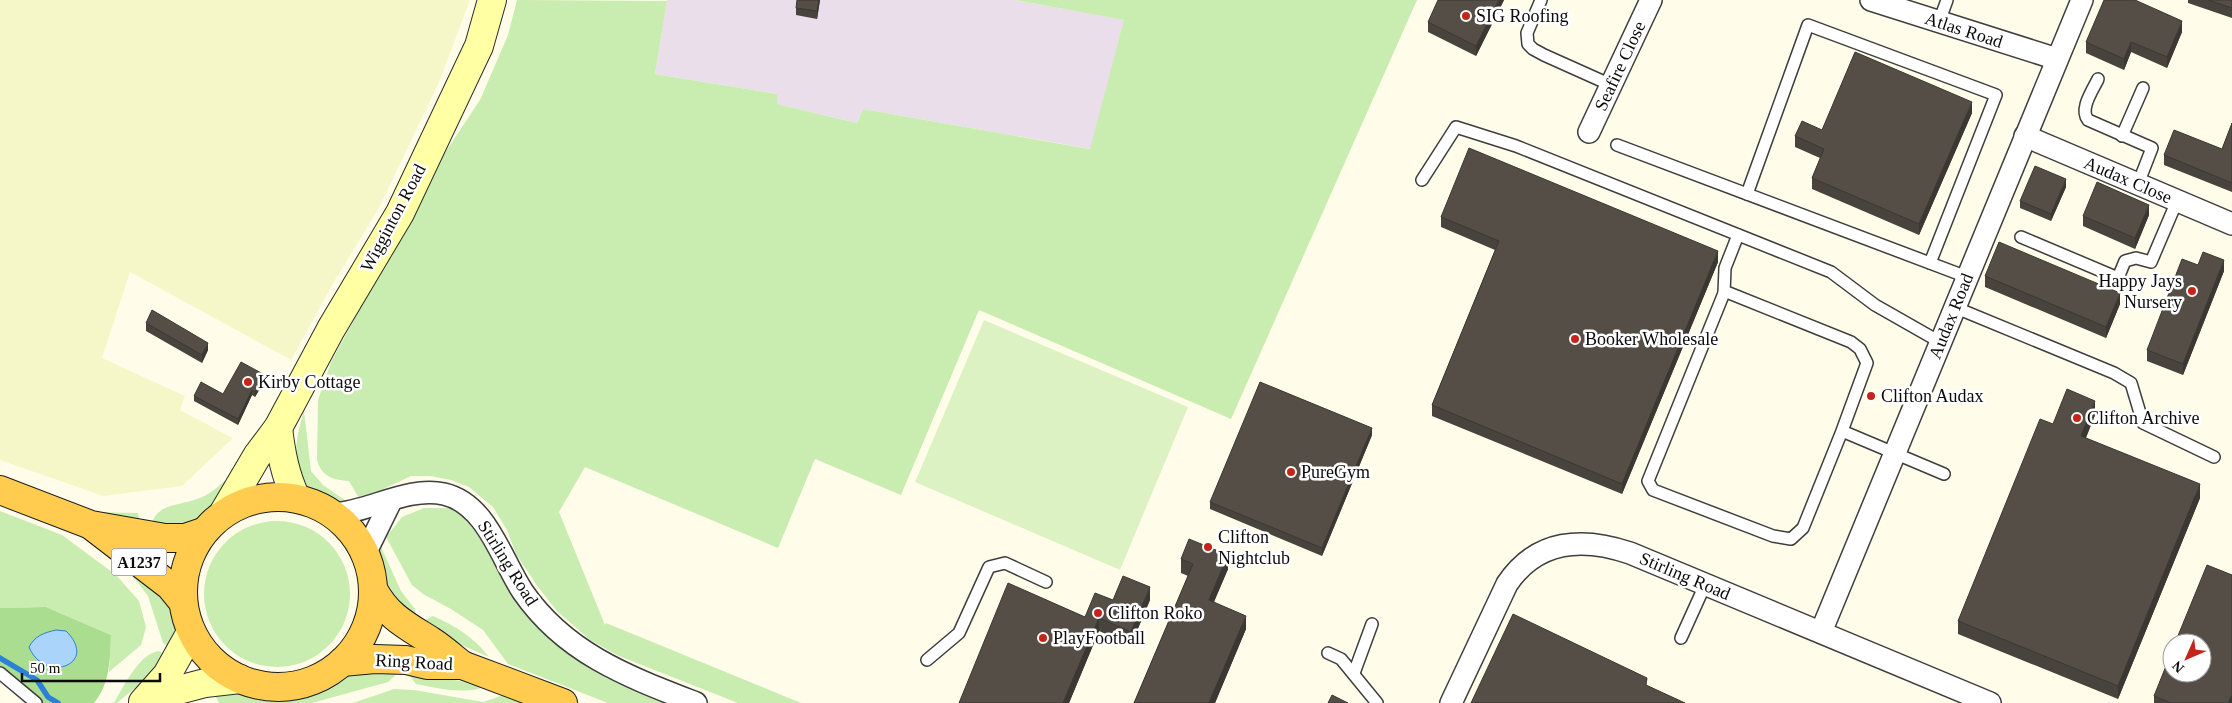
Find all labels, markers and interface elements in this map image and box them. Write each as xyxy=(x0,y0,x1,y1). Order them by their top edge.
place label: SIG Roofing xyxy=(1476,6,1569,26)
street label: Atlas Road xyxy=(1923,8,2005,52)
marker: SIG Roofing xyxy=(1460,10,1472,22)
street label: Seafire Close xyxy=(1591,18,1649,114)
street label: Audax Close xyxy=(2081,153,2175,207)
street label: Wigginton Road xyxy=(356,161,430,275)
street label: Audax Road xyxy=(1925,270,1977,362)
place label: Happy Jays Nursery xyxy=(2099,271,2182,312)
marker: Happy Jays Nursery xyxy=(2186,285,2198,297)
place label: Booker Wholesale xyxy=(1585,329,1718,349)
marker: Booker Wholesale xyxy=(1569,333,1581,345)
place label: Kirby Cottage xyxy=(258,372,360,392)
marker: Kirby Cottage xyxy=(242,376,254,388)
place label: Clifton Audax xyxy=(1881,386,1984,406)
marker: Clifton Audax xyxy=(1865,390,1877,402)
place label: Clifton Archive xyxy=(2087,408,2199,428)
marker: Clifton Archive xyxy=(2071,412,2083,424)
place label: PureGym xyxy=(1301,462,1370,482)
marker: PureGym xyxy=(1285,466,1297,478)
street label: Stirling Road xyxy=(474,517,542,609)
place label: Clifton Nightclub xyxy=(1218,527,1290,568)
marker: Clifton Nightclub xyxy=(1202,541,1214,553)
road number: A1237 xyxy=(112,548,166,576)
street label: Stirling Road xyxy=(1637,548,1733,604)
place label: Clifton Roko xyxy=(1108,603,1203,623)
marker: Clifton Roko xyxy=(1092,607,1104,619)
place label: PlayFootball xyxy=(1053,628,1145,648)
marker: PlayFootball xyxy=(1037,632,1049,644)
north arrow xyxy=(2162,633,2212,683)
scale bar xyxy=(22,650,160,682)
street label: Ring Road xyxy=(375,650,453,674)
text: N xyxy=(2169,658,2187,676)
text: 50 m xyxy=(30,660,61,676)

